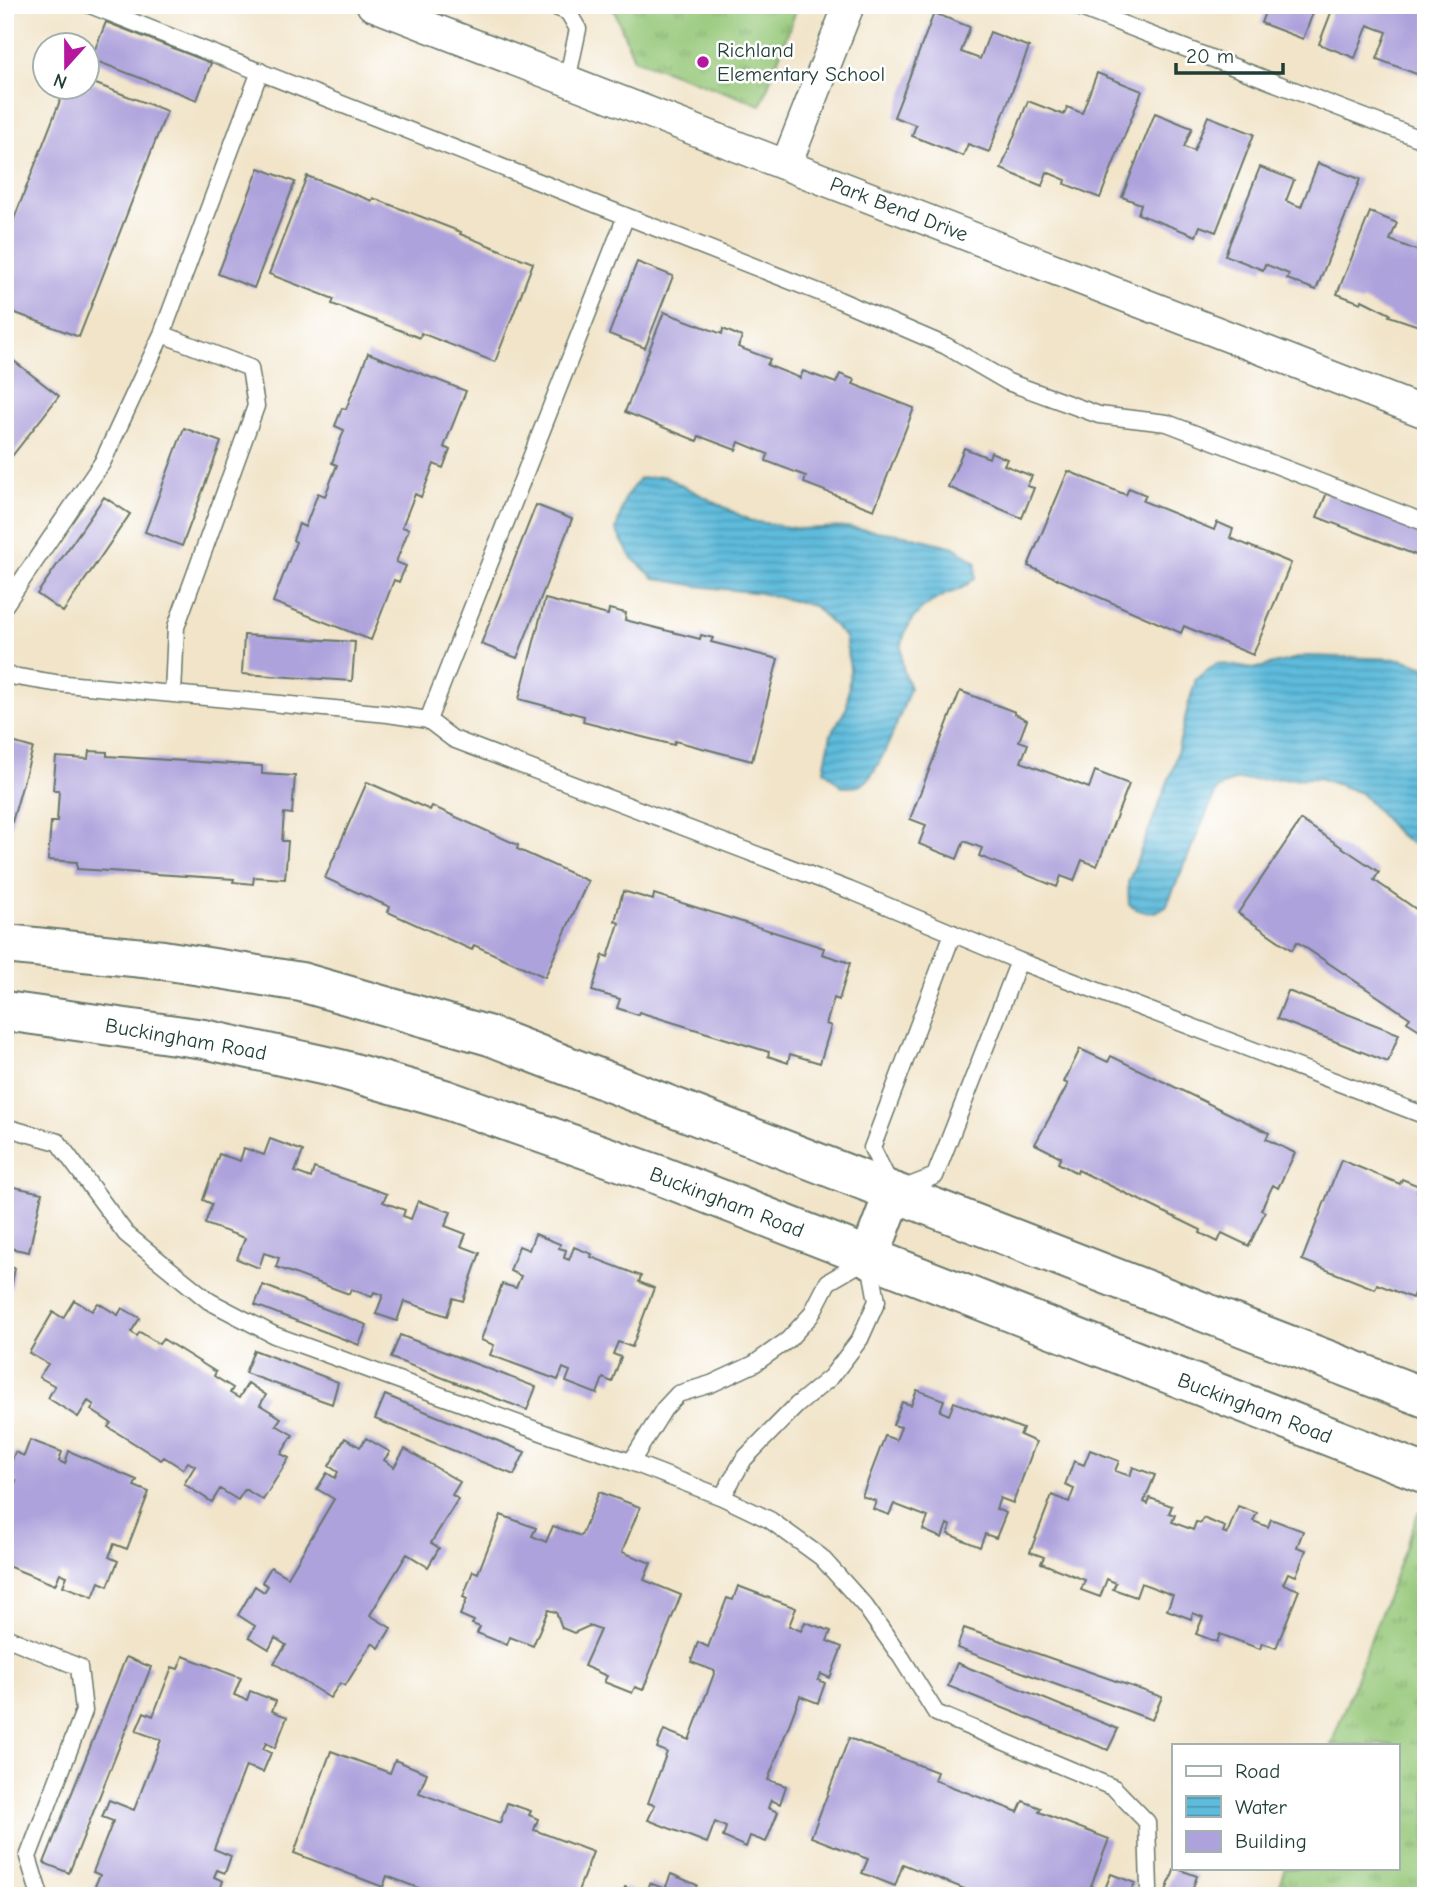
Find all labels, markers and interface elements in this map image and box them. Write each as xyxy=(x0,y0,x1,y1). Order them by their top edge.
north arrow xyxy=(32,32,102,102)
scale bar xyxy=(1176,32,1282,76)
place label: Richland Elementary School xyxy=(717,38,885,86)
text: 20 m xyxy=(1186,44,1234,68)
marker: Richland Elementary School xyxy=(695,54,711,70)
text: N xyxy=(51,68,70,93)
street label: Park Bend Drive xyxy=(827,172,971,246)
street label: Buckingham Road xyxy=(103,1013,269,1065)
street label: Buckingham Road xyxy=(646,1162,808,1242)
street label: Buckingham Road xyxy=(1174,1368,1336,1448)
legend xyxy=(1172,1744,1400,1870)
text: Road xyxy=(1235,1759,1280,1783)
text: Water xyxy=(1235,1795,1288,1819)
text: Building xyxy=(1235,1829,1307,1853)

